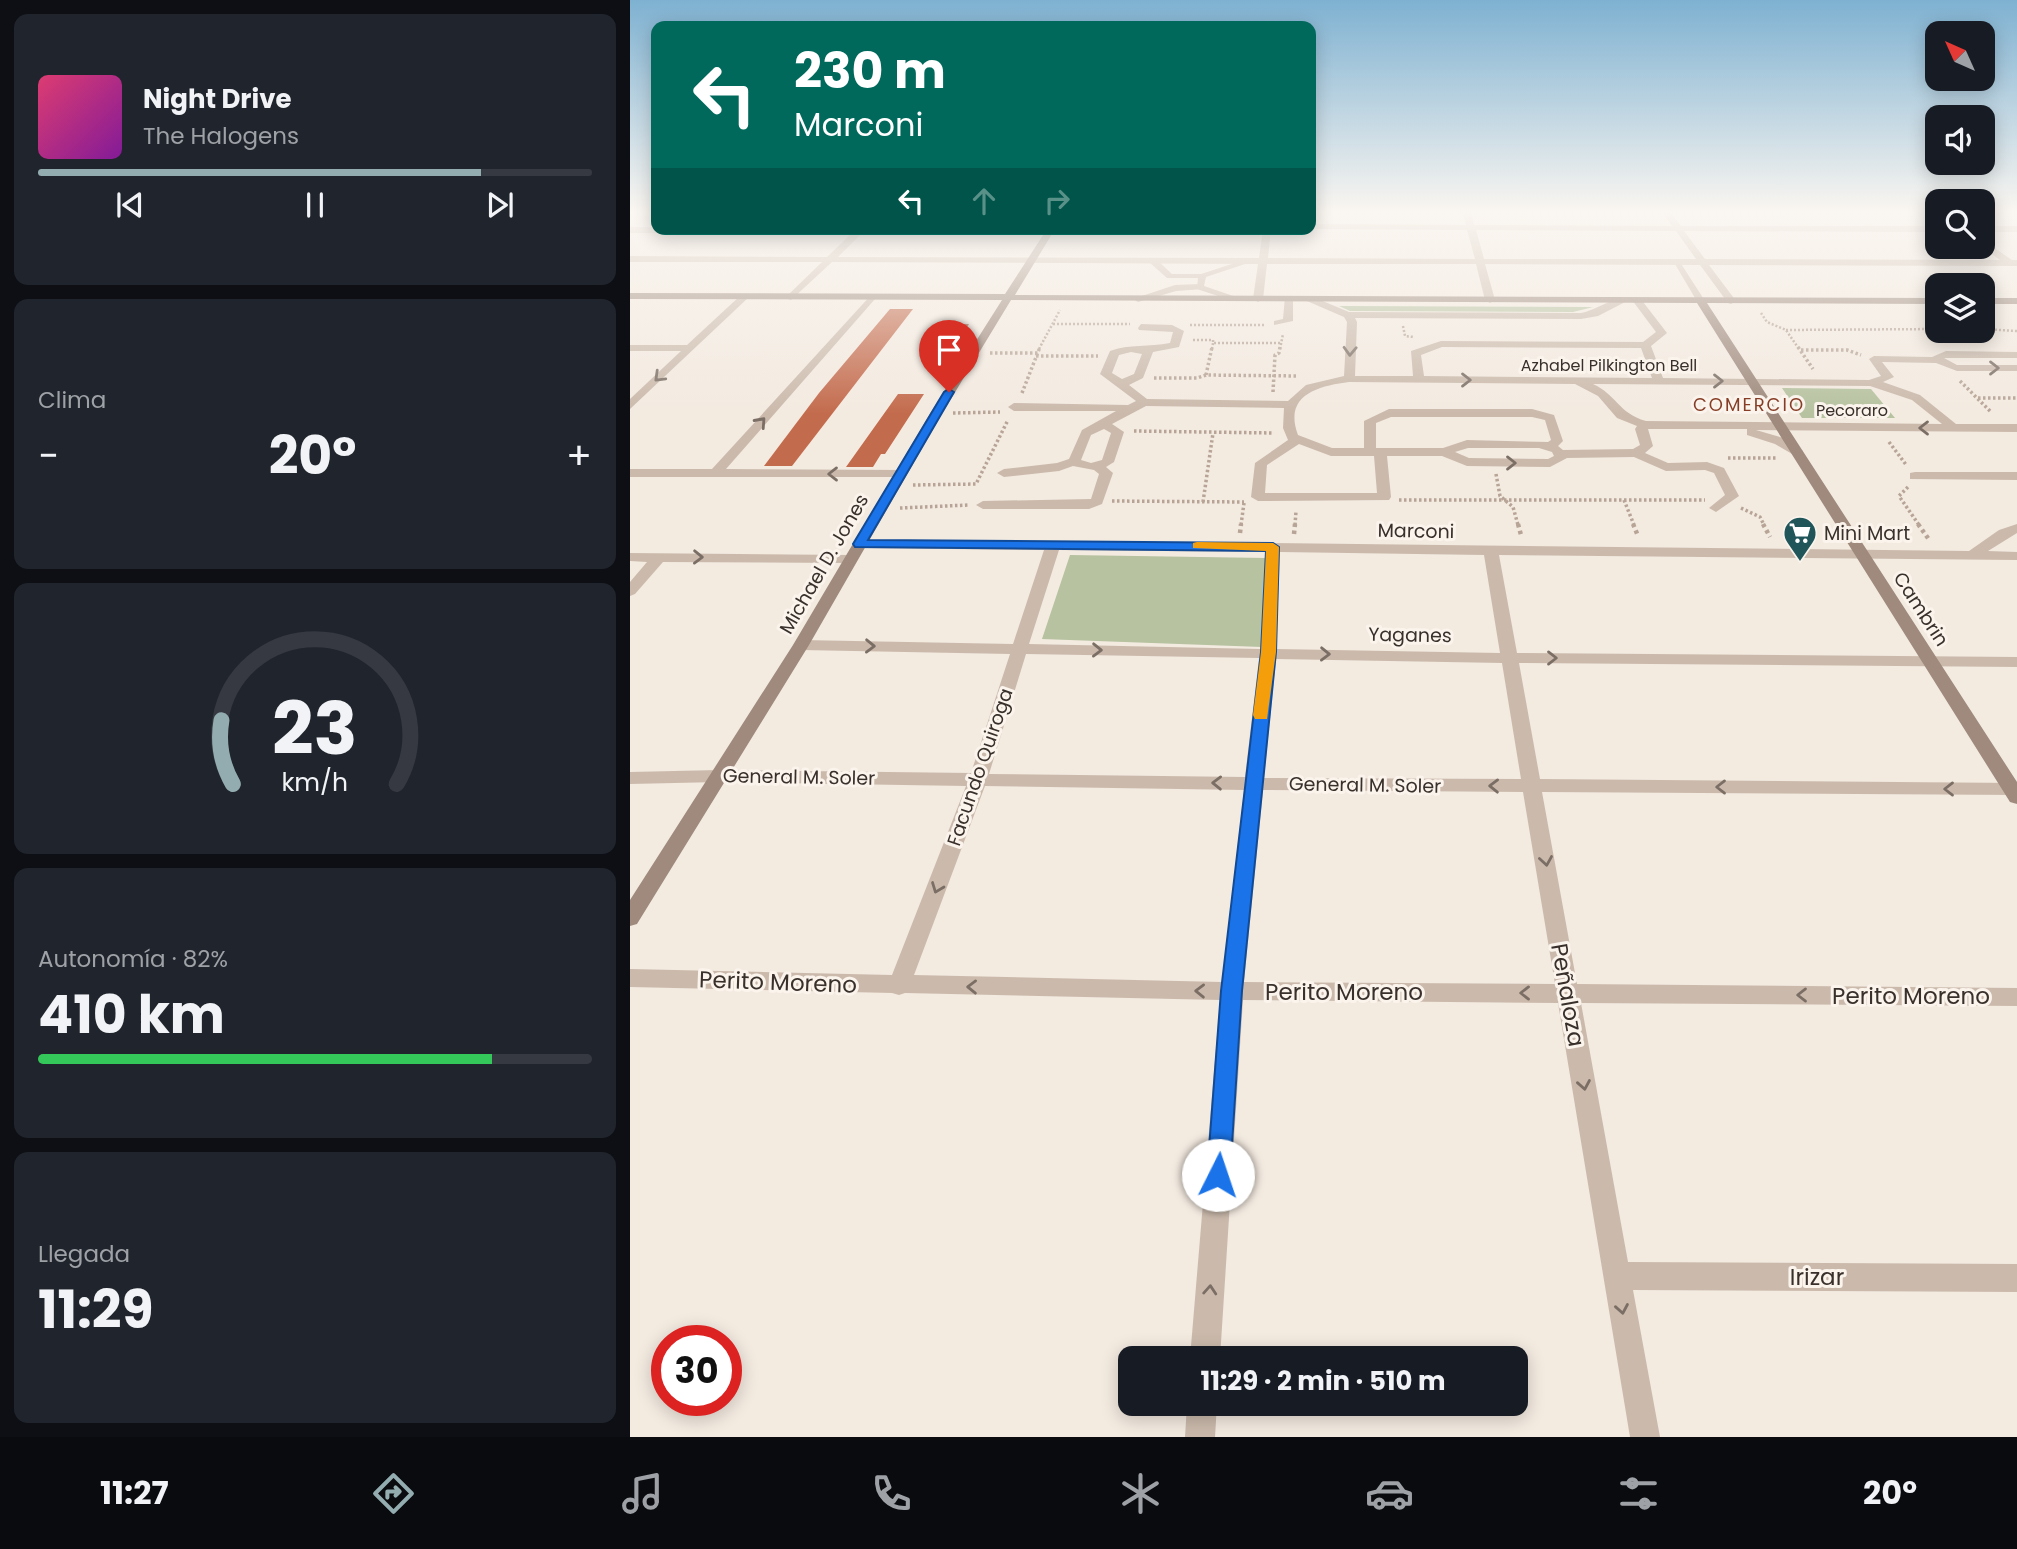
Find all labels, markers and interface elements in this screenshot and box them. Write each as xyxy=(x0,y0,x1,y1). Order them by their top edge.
north arrow xyxy=(1925,21,1995,91)
map controls xyxy=(1925,21,1995,343)
text: 230 m xyxy=(794,37,946,105)
icon: left xyxy=(679,49,770,140)
text: Night Drive xyxy=(143,81,291,117)
text: Marconi xyxy=(794,102,923,147)
button: sound xyxy=(1925,105,1995,175)
text: The Halogens xyxy=(143,120,299,152)
icon: left xyxy=(892,182,930,220)
icon: ahead xyxy=(965,182,1003,220)
icon: right xyxy=(1038,182,1076,220)
icon: previous xyxy=(111,186,149,224)
icon: pause xyxy=(296,186,334,224)
icon: next xyxy=(481,186,519,224)
button: search xyxy=(1925,189,1995,259)
button: layers xyxy=(1925,273,1995,343)
pin xyxy=(919,320,979,392)
icon: arrive xyxy=(930,331,968,369)
one-way arrow xyxy=(1343,345,1358,356)
street label: Azhabel Pilkington Bell xyxy=(1521,354,1697,377)
one-way arrow xyxy=(1989,360,2000,376)
one-way arrow xyxy=(654,369,667,382)
one-way arrow xyxy=(1462,372,1472,388)
one-way arrow xyxy=(1714,373,1724,389)
text: Clima xyxy=(38,384,106,416)
district label: COMERCIO xyxy=(1693,392,1805,417)
street label: Pecoraro xyxy=(1816,399,1888,422)
one-way arrow xyxy=(753,417,765,430)
text: 20° xyxy=(269,419,356,492)
one-way arrow xyxy=(1919,420,1929,436)
text: − xyxy=(38,429,59,482)
text: + xyxy=(566,429,592,482)
one-way arrow xyxy=(1506,455,1516,471)
one-way arrow xyxy=(827,466,837,482)
street label: Michael D. Jones xyxy=(773,489,875,639)
supermarket icon: Mini Mart xyxy=(1781,514,1819,563)
street label: Marconi xyxy=(1377,517,1455,545)
place label: Mini Mart xyxy=(1824,520,1910,547)
one-way arrow xyxy=(693,549,704,565)
street label: Cambrin xyxy=(1887,566,1955,652)
street label: Yaganes xyxy=(1368,621,1452,649)
one-way arrow xyxy=(865,638,875,654)
one-way arrow xyxy=(1092,642,1103,658)
one-way arrow xyxy=(1319,646,1330,661)
one-way arrow xyxy=(1547,650,1558,666)
text: 23 xyxy=(272,679,358,780)
street label: Facundo Quiroga xyxy=(940,685,1020,849)
street label: General M. Soler xyxy=(723,762,875,792)
text: km/h xyxy=(282,765,348,800)
street label: General M. Soler xyxy=(1289,770,1441,800)
one-way arrow xyxy=(1212,775,1222,791)
one-way arrow xyxy=(1488,778,1499,794)
one-way arrow xyxy=(1716,779,1726,795)
one-way arrow xyxy=(1943,781,1954,796)
one-way arrow xyxy=(1538,855,1553,866)
one-way arrow xyxy=(931,881,945,893)
street label: Peñaloza xyxy=(1543,941,1593,1049)
text: Autonomía · 82% xyxy=(38,943,228,975)
street label: Perito Moreno xyxy=(699,963,857,1001)
street label: Perito Moreno xyxy=(1265,976,1423,1008)
text: 410 km xyxy=(38,978,225,1051)
one-way arrow xyxy=(967,979,977,995)
street label: Perito Moreno xyxy=(1832,980,1990,1012)
one-way arrow xyxy=(1194,983,1205,999)
one-way arrow xyxy=(1520,985,1530,1001)
one-way arrow xyxy=(1796,987,1807,1003)
one-way arrow xyxy=(1575,1079,1590,1091)
position arrow xyxy=(1181,1138,1255,1212)
text: Llegada xyxy=(38,1238,130,1270)
street label: Irizar xyxy=(1790,1261,1844,1293)
text: 11:29 xyxy=(38,1273,154,1346)
one-way arrow xyxy=(1202,1284,1217,1295)
one-way arrow xyxy=(1614,1303,1629,1315)
speed limit sign: 30 xyxy=(651,1325,742,1416)
text: 11:29 · 2 min · 510 m xyxy=(1200,1363,1446,1399)
icon: directions xyxy=(369,1469,418,1518)
icon: music xyxy=(618,1469,667,1518)
icon: phone xyxy=(867,1469,916,1518)
icon: climate xyxy=(1116,1469,1165,1518)
icon: car xyxy=(1365,1469,1414,1518)
icon: filters xyxy=(1614,1469,1663,1518)
text: 11:27 xyxy=(100,1470,169,1515)
text: 20° xyxy=(1863,1470,1917,1515)

